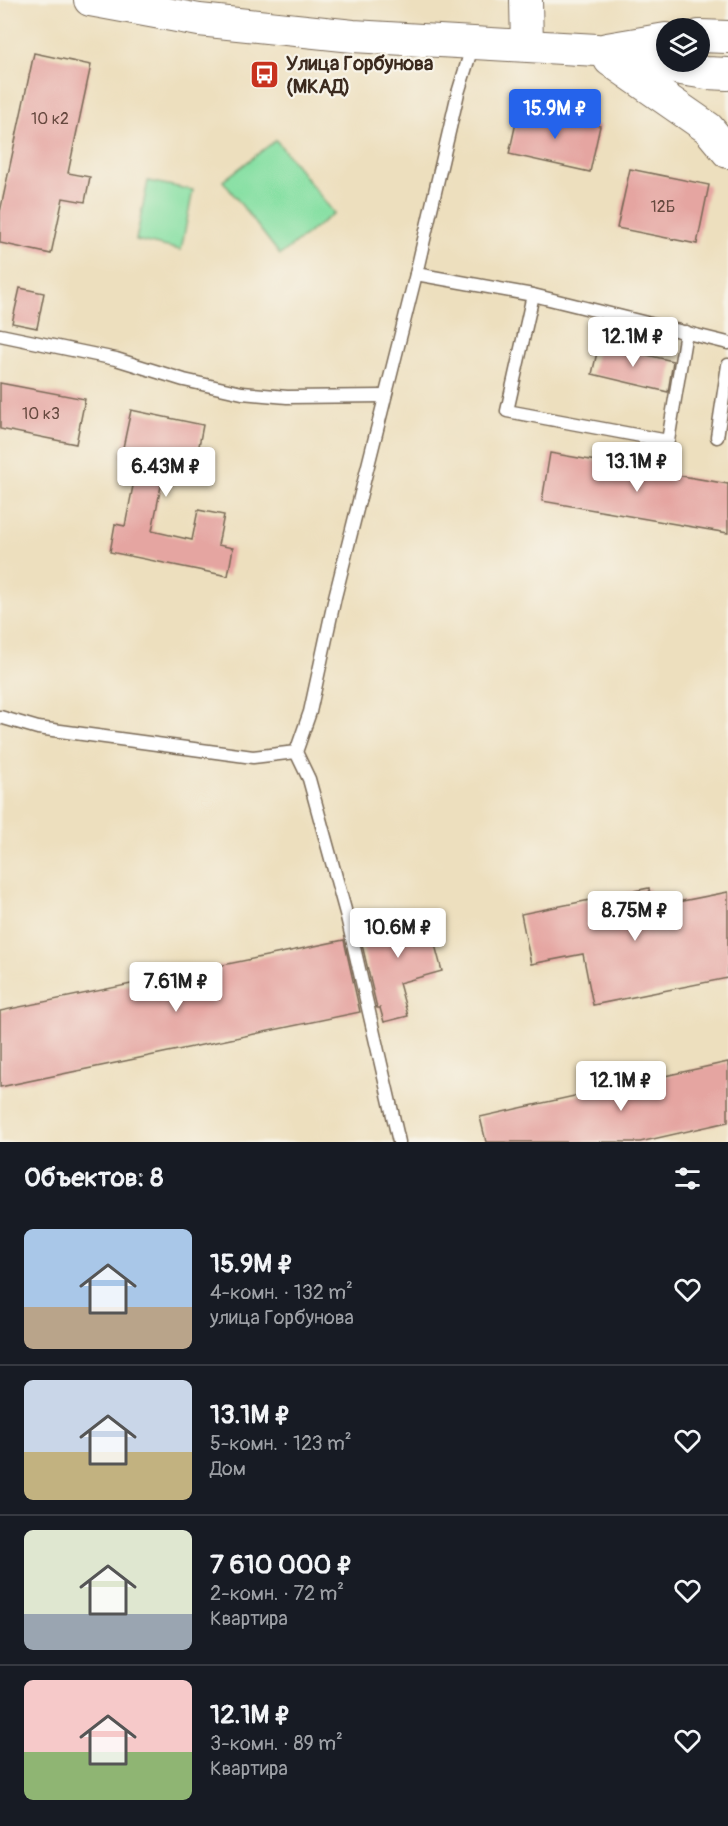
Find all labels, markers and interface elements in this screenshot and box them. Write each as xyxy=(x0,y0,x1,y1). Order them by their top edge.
map controls xyxy=(656,18,710,72)
button: layers xyxy=(656,18,710,72)
place label: Улица Горбунова (МКАД) xyxy=(286,51,433,99)
bus stop icon: Улица Горбунова (МКАД) xyxy=(249,58,281,90)
pin: 15.9M ₽ xyxy=(500,89,610,140)
text: 15.9M ₽ xyxy=(523,96,587,121)
house number: 10 к2 xyxy=(31,109,69,129)
house number: 12Б xyxy=(651,197,675,217)
pin: 12.1M ₽ xyxy=(578,317,688,368)
text: 12.1M ₽ xyxy=(602,324,664,349)
house number: 10 к3 xyxy=(22,404,60,424)
pin: 13.1M ₽ xyxy=(582,442,692,493)
pin: 6.43M ₽ xyxy=(111,447,221,498)
text: 13.1M ₽ xyxy=(606,449,668,474)
text: 6.43M ₽ xyxy=(131,454,201,479)
pin: 8.75M ₽ xyxy=(580,891,690,942)
text: 8.75M ₽ xyxy=(602,898,668,923)
pin: 10.6M ₽ xyxy=(343,908,453,959)
text: 10.6M ₽ xyxy=(364,915,432,940)
pin: 7.61M ₽ xyxy=(121,962,231,1013)
text: 7.61M ₽ xyxy=(143,969,209,994)
pin: 12.1M ₽ xyxy=(566,1061,676,1112)
text: 12.1M ₽ xyxy=(590,1068,652,1093)
text: Объектов: 8 xyxy=(24,1162,163,1194)
icon: filters xyxy=(671,1162,704,1195)
text: 15.9M ₽ xyxy=(210,1248,293,1280)
icon: home xyxy=(72,1253,144,1325)
icon: heart xyxy=(671,1273,704,1306)
text: 4-комн. · 132 m² xyxy=(210,1280,353,1305)
text: улица Горбунова xyxy=(210,1305,354,1330)
text: 13.1M ₽ xyxy=(210,1399,291,1431)
icon: home xyxy=(72,1404,144,1476)
icon: heart xyxy=(671,1424,704,1457)
text: 5-комн. · 123 m² xyxy=(210,1431,352,1456)
text: Дом xyxy=(210,1456,246,1481)
text: 7 610 000 ₽ xyxy=(210,1549,353,1581)
icon: home xyxy=(72,1554,144,1626)
icon: heart xyxy=(671,1574,704,1607)
text: 2-комн. · 72 m² xyxy=(210,1581,344,1606)
text: Квартира xyxy=(210,1606,288,1631)
text: 12.1M ₽ xyxy=(210,1699,291,1731)
icon: home xyxy=(72,1704,144,1776)
icon: heart xyxy=(671,1724,704,1757)
text: 3-комн. · 89 m² xyxy=(210,1731,343,1756)
text: Квартира xyxy=(210,1756,288,1781)

